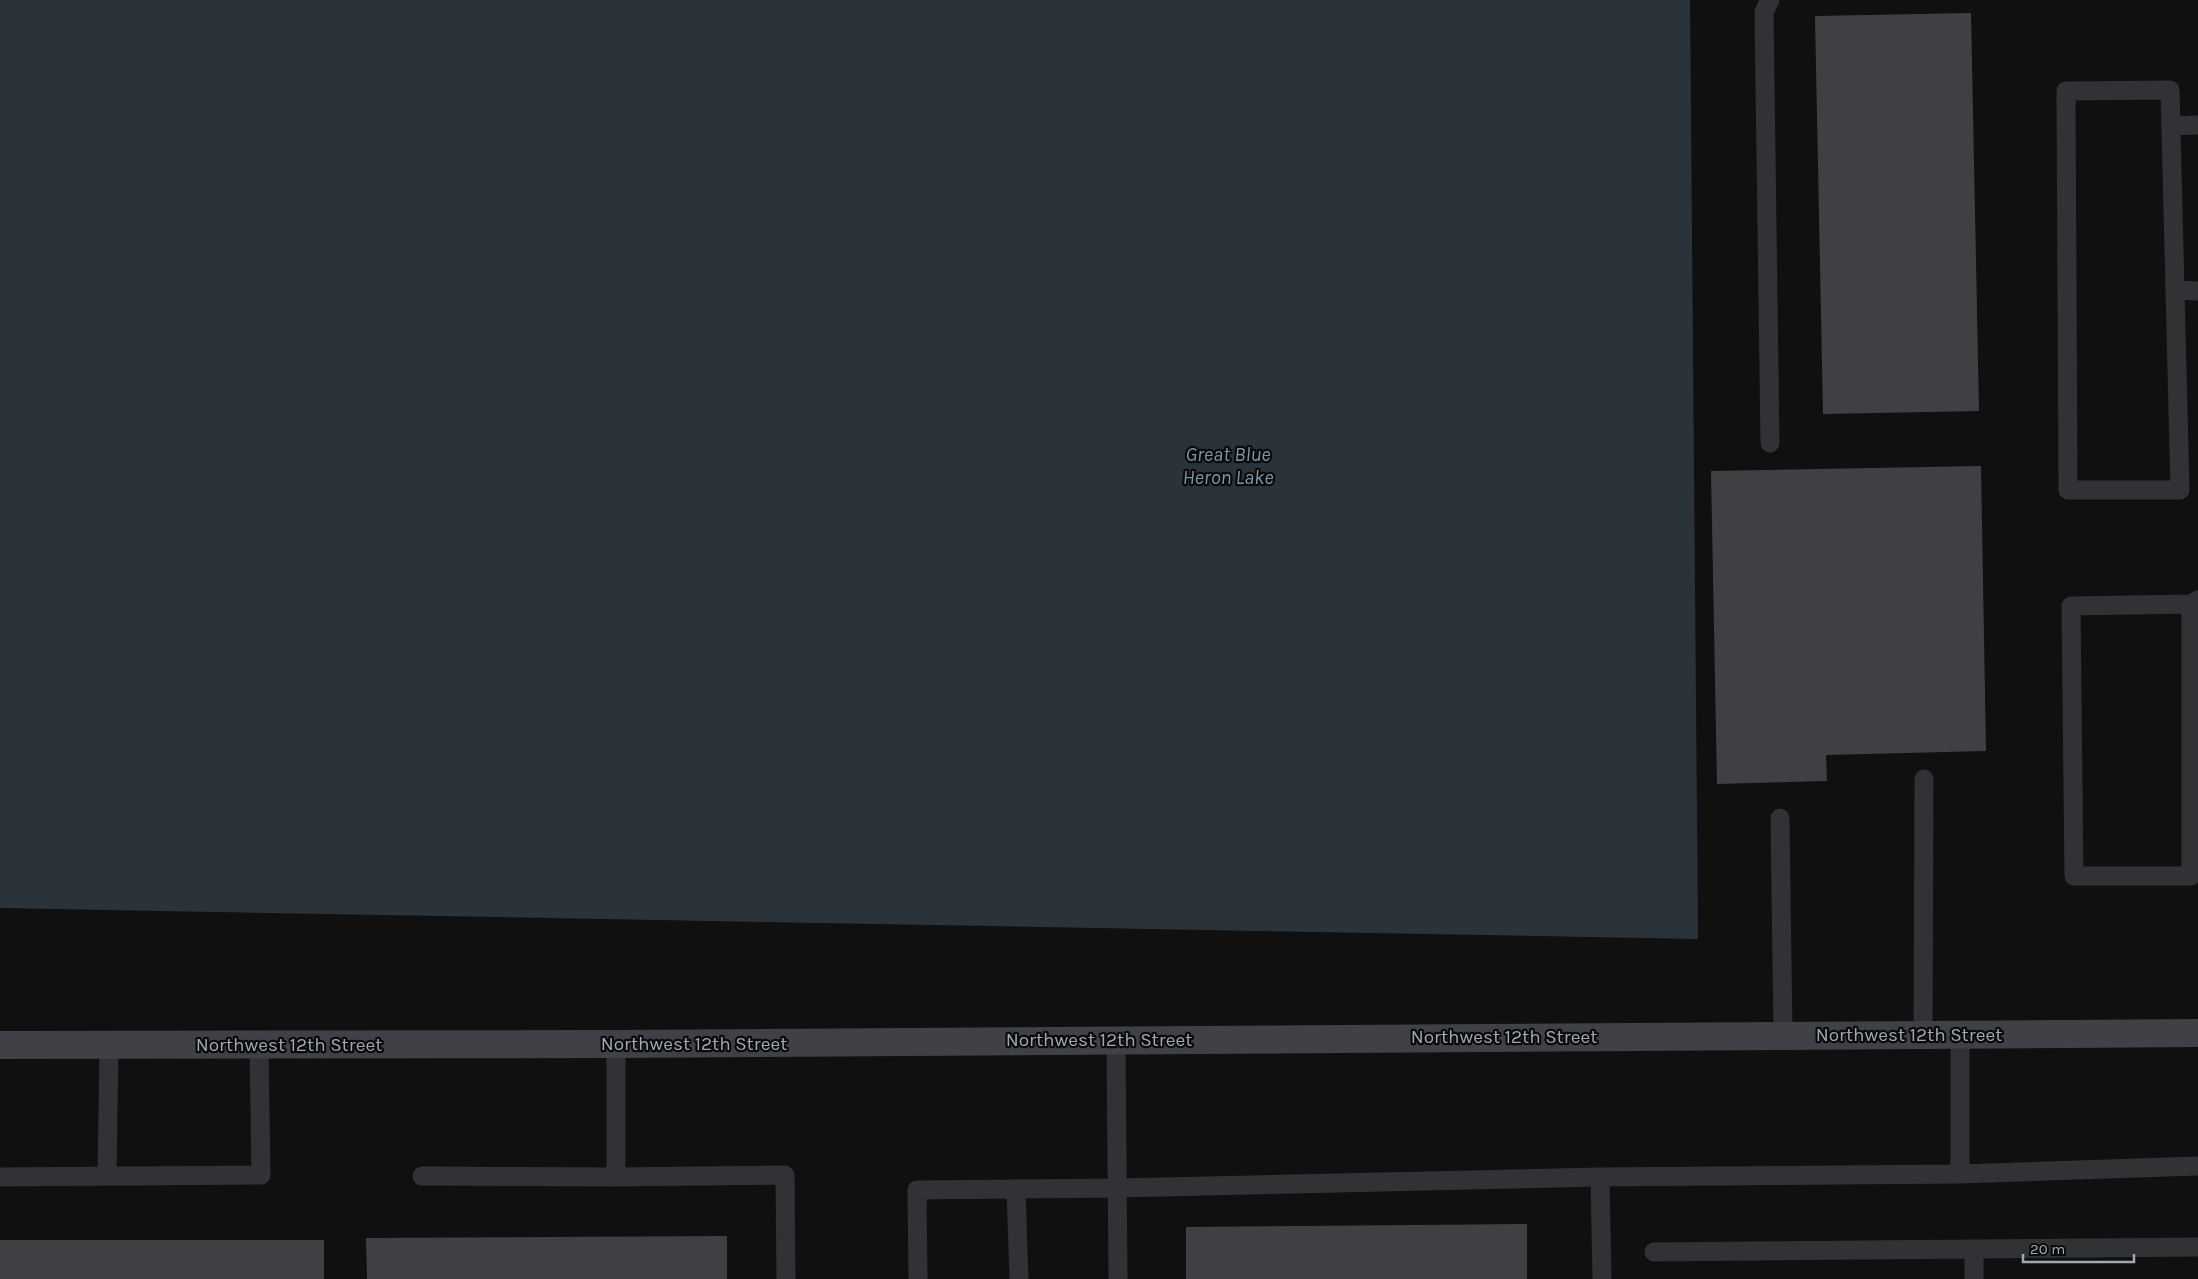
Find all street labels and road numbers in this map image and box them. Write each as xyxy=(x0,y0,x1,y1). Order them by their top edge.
street label: Northwest 12th Street xyxy=(1816,1024,2002,1046)
street label: Northwest 12th Street xyxy=(1411,1026,1597,1048)
street label: Northwest 12th Street xyxy=(1006,1029,1192,1051)
street label: Northwest 12th Street xyxy=(601,1033,787,1055)
street label: Northwest 12th Street xyxy=(196,1034,382,1056)

